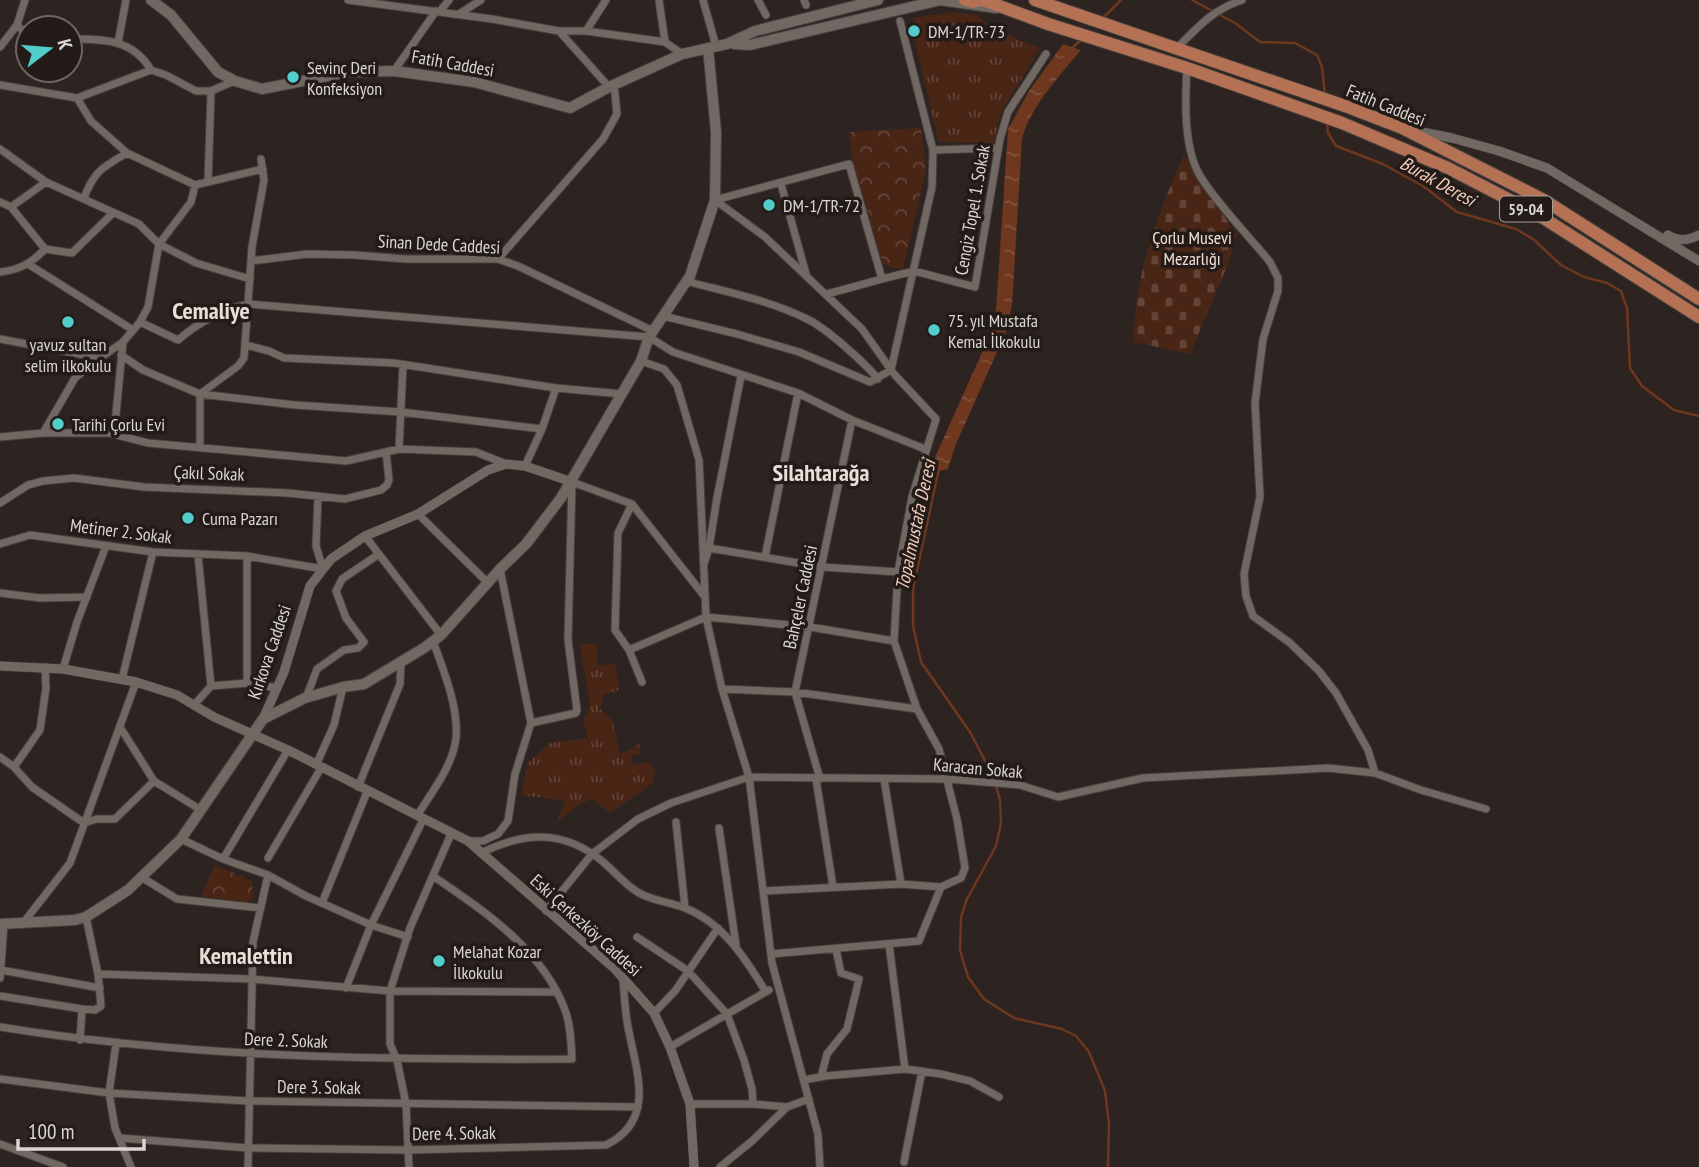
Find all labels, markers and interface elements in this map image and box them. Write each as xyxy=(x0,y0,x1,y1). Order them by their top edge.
north arrow xyxy=(14,14,84,84)
place label: DM-1/TR-73 xyxy=(928,20,1005,43)
marker: DM-1/TR-73 xyxy=(906,23,922,39)
text: K xyxy=(52,36,78,52)
street label: Fatih Caddesi xyxy=(410,44,496,82)
place label: Sevinç Deri Konfeksiyon xyxy=(307,56,382,100)
marker: Sevinç Deri Konfeksiyon xyxy=(285,69,301,85)
street label: Fatih Caddesi xyxy=(1343,79,1429,131)
street label: Cengiz Topel 1. Sokak xyxy=(949,143,995,277)
water label: Burak Deresi xyxy=(1396,151,1482,213)
place label: DM-1/TR-72 xyxy=(783,194,860,217)
road number: 59-04 xyxy=(1500,196,1552,222)
marker: DM-1/TR-72 xyxy=(761,197,777,213)
park label: Çorlu Musevi Mezarlığı xyxy=(1152,226,1232,270)
street label: Sinan Dede Caddesi xyxy=(377,229,501,259)
district label: Cemaliye xyxy=(172,295,250,326)
place label: 75. yıl Mustafa Kemal İlkokulu xyxy=(948,309,1040,353)
marker: yavuz sultan selim ilkokulu xyxy=(60,314,76,330)
marker: 75. yıl Mustafa Kemal İlkokulu xyxy=(926,322,942,338)
place label: yavuz sultan selim ilkokulu xyxy=(25,333,111,377)
place label: Tarihi Çorlu Evi xyxy=(72,413,165,436)
marker: Tarihi Çorlu Evi xyxy=(50,416,66,432)
water label: Topalmustafa Deresi xyxy=(889,455,941,592)
district label: Silahtarağa xyxy=(773,457,870,488)
street label: Çakıl Sokak xyxy=(173,460,245,486)
place label: Cuma Pazarı xyxy=(202,507,278,530)
marker: Cuma Pazarı xyxy=(180,510,196,526)
street label: Metiner 2. Sokak xyxy=(69,513,173,549)
street label: Bahçeler Caddesi xyxy=(778,543,822,651)
street label: Kırkova Caddesi xyxy=(242,602,296,702)
street label: Karacan Sokak xyxy=(932,753,1024,783)
street label: Eski Çerkezköy Caddesi xyxy=(526,869,646,981)
district label: Kemalettin xyxy=(199,940,293,971)
place label: Melahat Kozar İlkokulu xyxy=(453,940,542,984)
marker: Melahat Kozar İlkokulu xyxy=(431,953,447,969)
street label: Dere 2. Sokak xyxy=(244,1027,328,1053)
street label: Dere 3. Sokak xyxy=(277,1075,361,1099)
scale bar xyxy=(18,1108,144,1152)
text: 100 m xyxy=(28,1118,74,1145)
street label: Dere 4. Sokak xyxy=(412,1121,496,1145)

